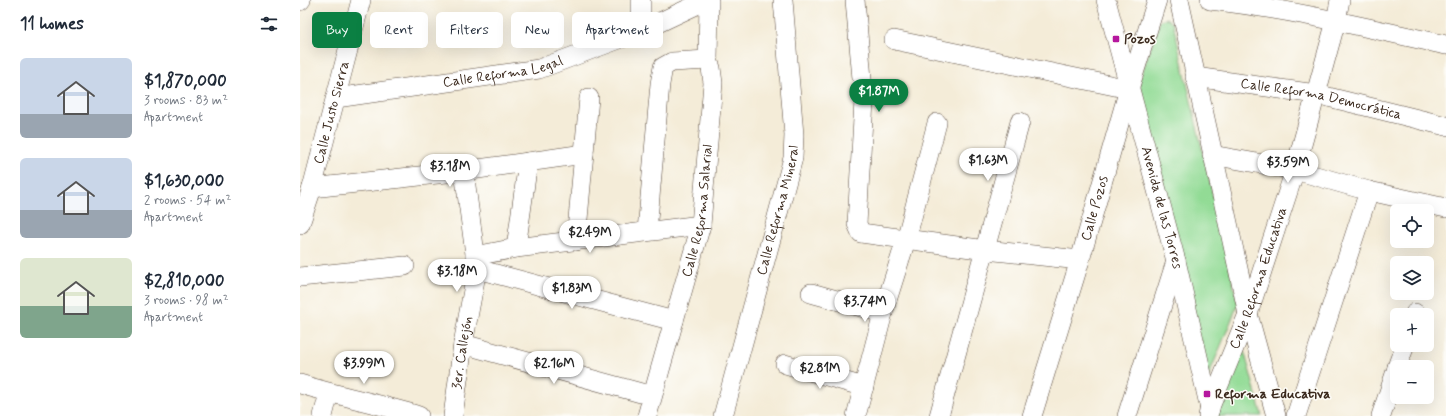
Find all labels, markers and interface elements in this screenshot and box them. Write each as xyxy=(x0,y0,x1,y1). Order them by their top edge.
chip: Buy xyxy=(312,12,362,48)
chip: Rent xyxy=(370,12,428,48)
chip: Filters xyxy=(436,12,503,48)
chip: New xyxy=(511,12,564,48)
chip: Apartment xyxy=(572,12,663,48)
text: 11 homes xyxy=(20,13,84,35)
icon: filters xyxy=(258,13,280,35)
place label: Pozos xyxy=(1124,30,1156,48)
marker: Pozos xyxy=(1111,34,1121,44)
street label: Calle Reforma Legal xyxy=(442,52,565,92)
street label: Calle Justo Sierra xyxy=(310,59,354,166)
text: $1,870,000 xyxy=(144,70,227,92)
icon: home xyxy=(52,74,100,122)
street label: Calle Reforma Democrática xyxy=(1239,74,1403,124)
pin: $1.87M xyxy=(846,79,912,113)
text: $1.87M xyxy=(858,83,900,100)
text: 3 rooms · 83 m² xyxy=(144,92,228,109)
text: Apartment xyxy=(144,109,203,126)
street label: Calle Reforma Salarial xyxy=(678,144,717,279)
street label: Avenida de las Torres xyxy=(1137,144,1187,271)
street label: Calle Reforma Mineral xyxy=(753,145,803,277)
pin: $1.63M xyxy=(955,148,1021,182)
pin: $3.59M xyxy=(1255,150,1321,184)
text: $1.63M xyxy=(968,152,1008,169)
pin: $3.18M xyxy=(417,154,483,188)
text: $3.59M xyxy=(1266,154,1310,171)
text: $3.18M xyxy=(430,158,470,175)
text: $1,630,000 xyxy=(144,170,224,192)
street label: Calle Pozos xyxy=(1077,173,1113,243)
icon: home xyxy=(52,174,100,222)
text: 2 rooms · 54 m² xyxy=(144,192,231,209)
map controls xyxy=(1390,204,1434,404)
button: locate xyxy=(1390,204,1434,248)
street label: Calle Reforma Educativa xyxy=(1226,205,1291,352)
text: Apartment xyxy=(144,209,203,226)
pin: $2.49M xyxy=(557,220,623,254)
text: $2.49M xyxy=(568,224,612,241)
button: layers xyxy=(1390,256,1434,300)
pin: $3.18M xyxy=(424,259,490,293)
text: $3.18M xyxy=(437,263,477,280)
text: $2,810,000 xyxy=(144,270,225,292)
icon: home xyxy=(52,274,100,322)
pin: $1.83M xyxy=(539,276,605,310)
text: $1.83M xyxy=(552,280,592,297)
pin: $3.74M xyxy=(832,289,898,323)
text: 3 rooms · 98 m² xyxy=(144,292,229,309)
text: $3.74M xyxy=(843,293,887,310)
button: + xyxy=(1390,308,1434,352)
text: Apartment xyxy=(144,309,203,326)
street label: 3er. Callejón xyxy=(448,315,477,390)
pin: $3.99M xyxy=(331,351,397,385)
pin: $2.16M xyxy=(521,351,587,385)
text: $3.99M xyxy=(343,355,385,372)
text: $2.16M xyxy=(533,355,575,372)
pin: $2.81M xyxy=(787,356,853,390)
text: $2.81M xyxy=(799,360,841,377)
button: − xyxy=(1390,360,1434,404)
place label: Reforma Educativa xyxy=(1215,385,1331,405)
marker: Reforma Educativa xyxy=(1202,389,1212,399)

